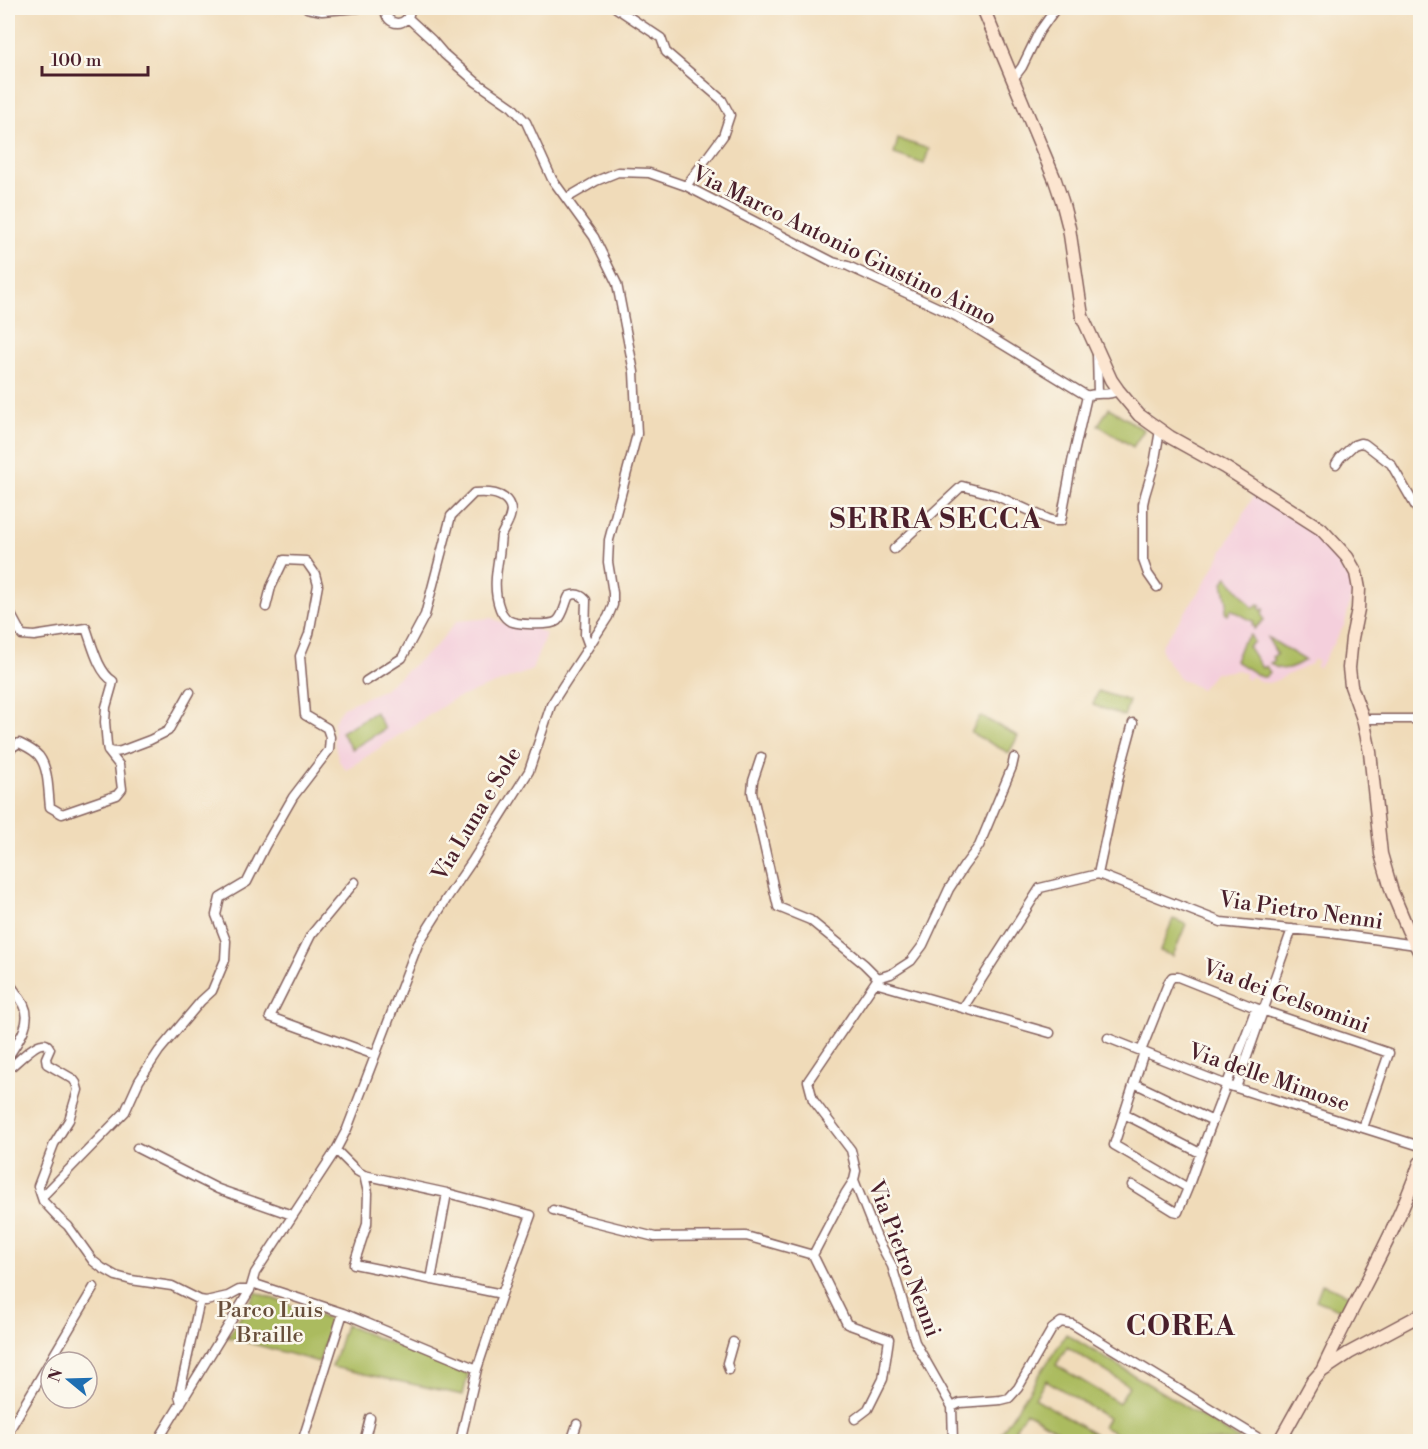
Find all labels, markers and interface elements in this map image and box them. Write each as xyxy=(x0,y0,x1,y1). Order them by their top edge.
scale bar xyxy=(42,39,148,77)
text: 100 m xyxy=(51,49,102,72)
street label: Via Marco Antonio Giustino Aimo xyxy=(686,160,1001,332)
district label: SERRA SECCA xyxy=(830,502,1042,537)
street label: Via Luna e Sole xyxy=(426,742,528,887)
street label: Via Pietro Nenni xyxy=(1216,886,1385,936)
street label: Via dei Gelsomini xyxy=(1198,954,1373,1040)
street label: Via delle Mimose xyxy=(1184,1037,1353,1118)
street label: Via Pietro Nenni xyxy=(861,1176,946,1341)
park label: Parco Luis Braille xyxy=(217,1297,323,1349)
district label: COREA xyxy=(1126,1309,1236,1344)
north arrow xyxy=(39,1350,99,1410)
text: N xyxy=(44,1366,67,1385)

